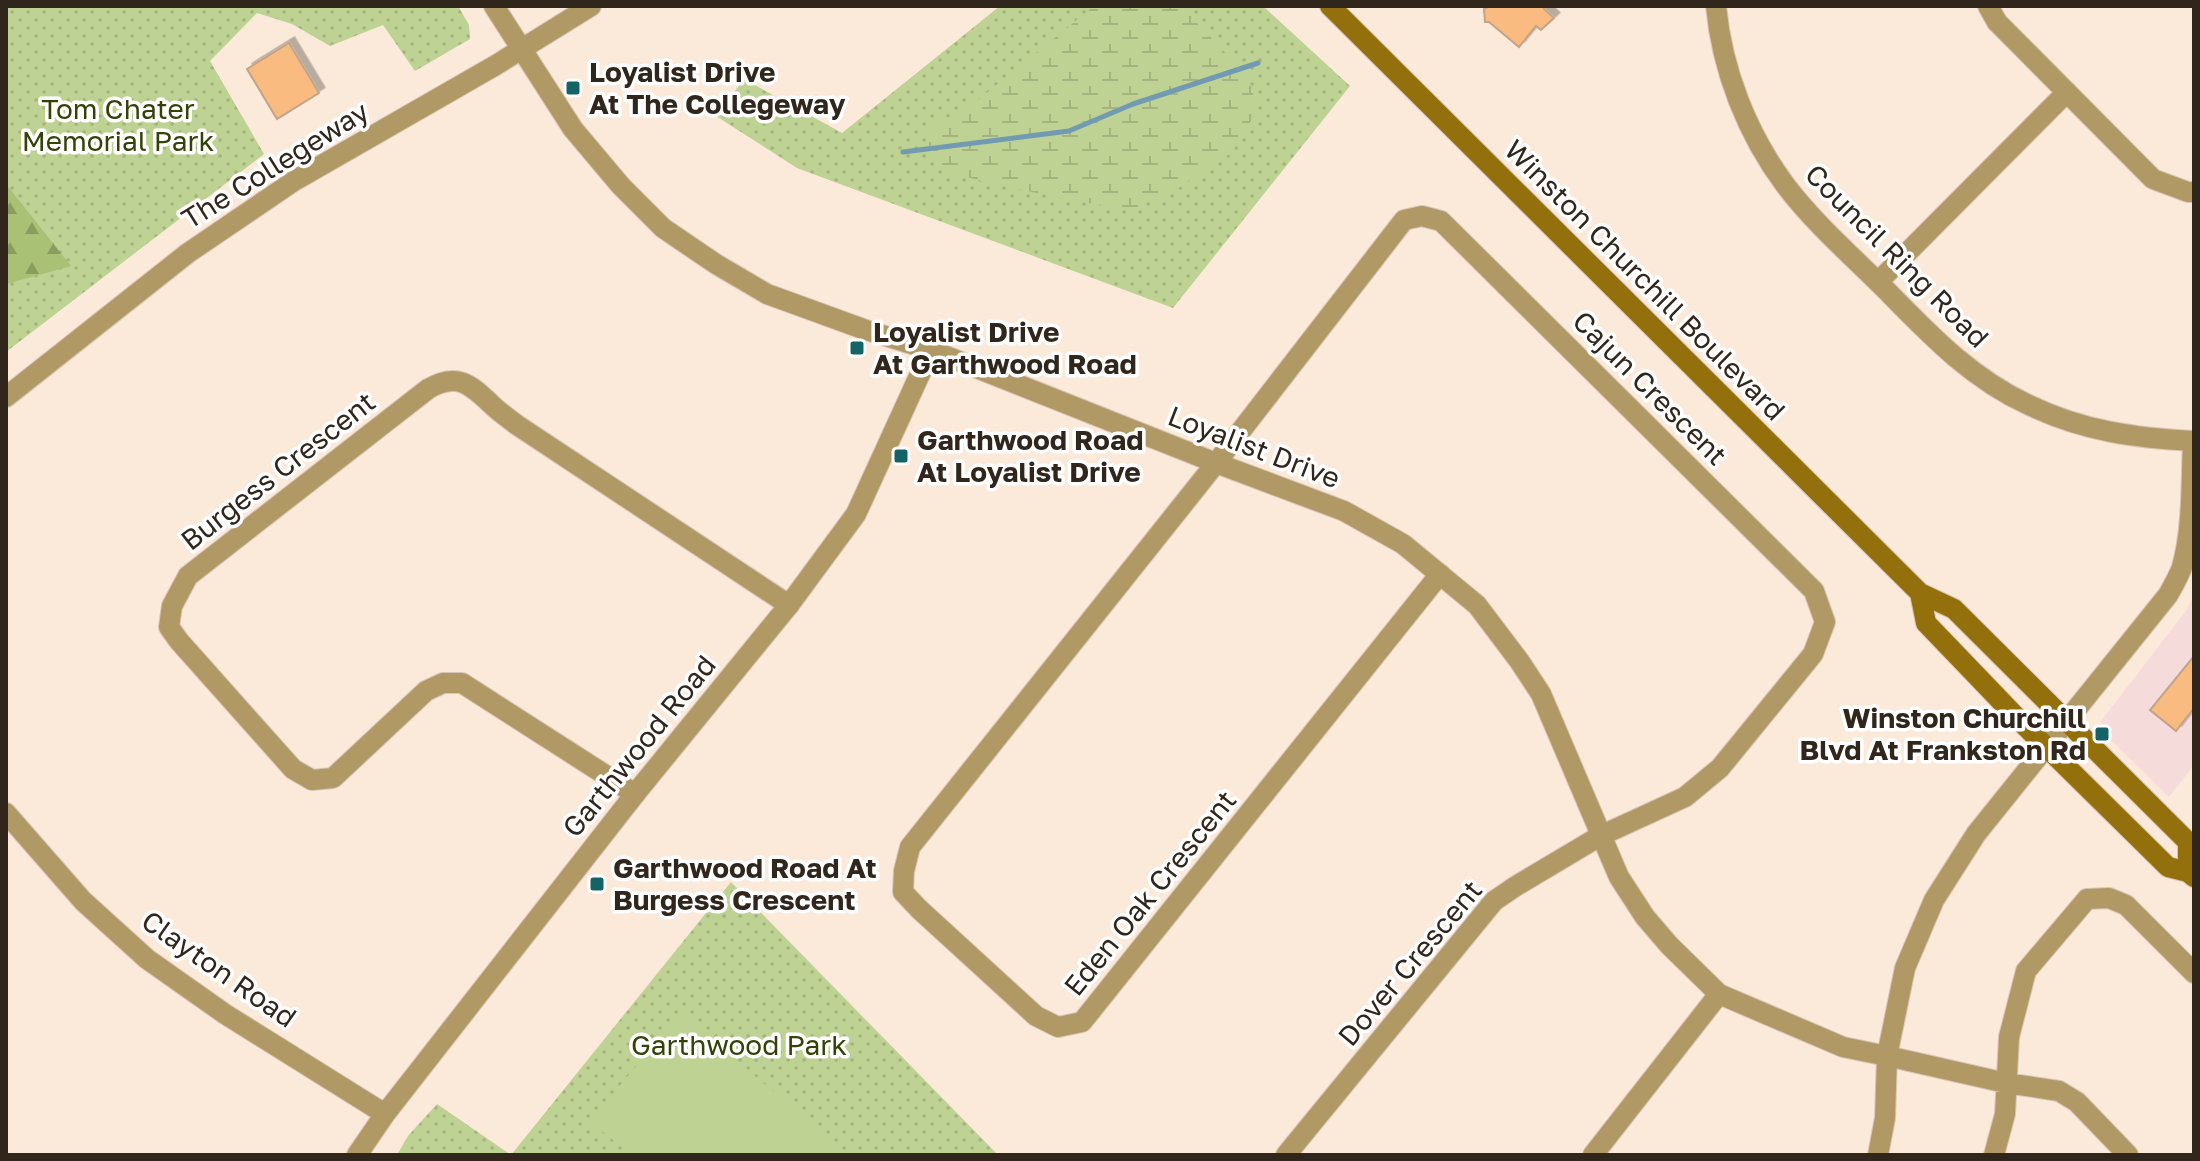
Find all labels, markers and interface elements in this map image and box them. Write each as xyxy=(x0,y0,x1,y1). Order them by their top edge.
place label: Loyalist Drive At The Collegeway xyxy=(589,55,846,120)
marker: Loyalist Drive At The Collegeway xyxy=(564,79,582,97)
park label: Tom Chater Memorial Park xyxy=(22,92,215,157)
street label: The Collegeway xyxy=(175,94,374,235)
street label: Winston Churchill Boulevard xyxy=(1498,133,1792,427)
street label: Council Ring Road xyxy=(1799,157,1996,354)
street label: Cajun Crescent xyxy=(1567,304,1734,471)
place label: Loyalist Drive At Garthwood Road xyxy=(873,315,1137,380)
marker: Loyalist Drive At Garthwood Road xyxy=(848,339,866,357)
street label: Burgess Crescent xyxy=(174,385,381,557)
street label: Loyalist Drive xyxy=(1164,399,1345,494)
place label: Garthwood Road At Loyalist Drive xyxy=(917,423,1143,488)
marker: Garthwood Road At Loyalist Drive xyxy=(892,447,910,465)
street label: Garthwood Road xyxy=(555,648,722,843)
place label: Winston Churchill Blvd At Frankston Rd xyxy=(1800,701,2086,766)
marker: Winston Churchill Blvd At Frankston Rd xyxy=(2093,725,2111,743)
street label: Eden Oak Crescent xyxy=(1057,784,1242,1002)
place label: Garthwood Road At Burgess Crescent xyxy=(613,851,877,916)
street label: Dover Crescent xyxy=(1331,873,1488,1052)
marker: Garthwood Road At Burgess Crescent xyxy=(588,875,606,893)
street label: Clayton Road xyxy=(136,903,303,1034)
park label: Garthwood Park xyxy=(631,1028,847,1061)

